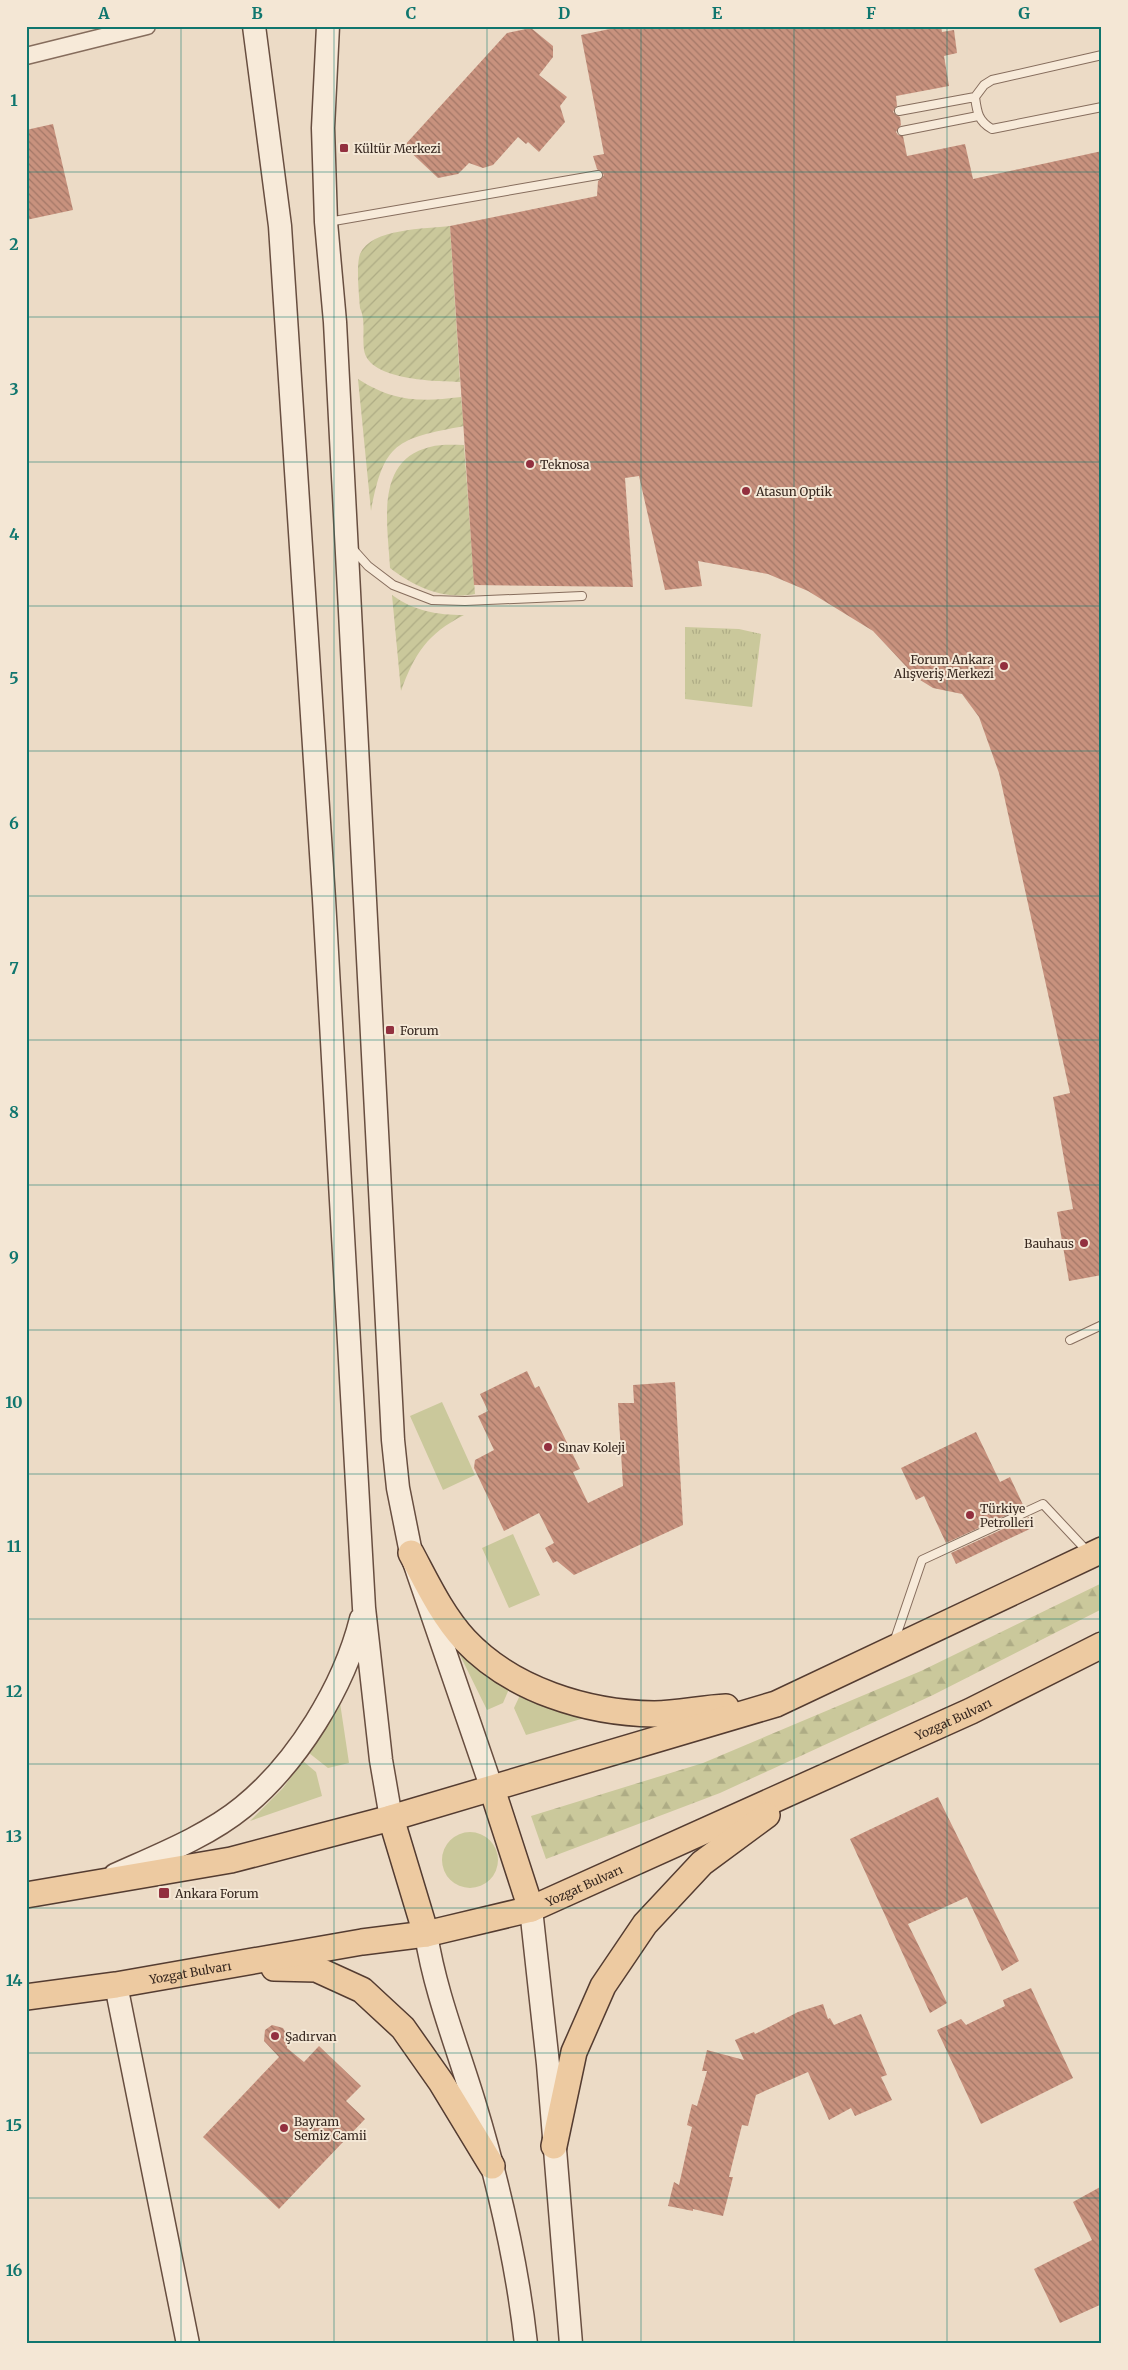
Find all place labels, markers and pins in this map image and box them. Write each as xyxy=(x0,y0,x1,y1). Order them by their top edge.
place label: Kültür Merkezi xyxy=(354,141,441,156)
marker: Kültür Merkezi xyxy=(338,142,350,154)
place label: Teknosa xyxy=(540,457,590,472)
marker: Teknosa xyxy=(524,458,536,470)
place label: Atasun Optik xyxy=(755,484,832,499)
marker: Atasun Optik xyxy=(740,485,752,497)
place label: Forum Ankara Alışveriş Merkezi xyxy=(893,652,995,681)
marker: Forum Ankara Alışveriş Merkezi xyxy=(998,660,1010,672)
place label: Forum xyxy=(400,1023,439,1038)
marker: Forum xyxy=(384,1024,396,1036)
place label: Bauhaus xyxy=(1024,1236,1074,1251)
marker: Bauhaus xyxy=(1078,1237,1090,1249)
place label: Sınav Koleji xyxy=(558,1440,625,1455)
marker: Sınav Koleji xyxy=(542,1441,554,1453)
place label: Türkiye Petrolleri xyxy=(980,1501,1034,1530)
marker: Türkiye Petrolleri xyxy=(964,1509,976,1521)
marker: Ankara Forum xyxy=(157,1886,171,1900)
place label: Ankara Forum xyxy=(174,1886,259,1901)
place label: Şadırvan xyxy=(285,2029,337,2044)
marker: Şadırvan xyxy=(269,2030,281,2042)
place label: Bayram Semiz Camii xyxy=(294,2114,367,2143)
marker: Bayram Semiz Camii xyxy=(278,2122,290,2134)

